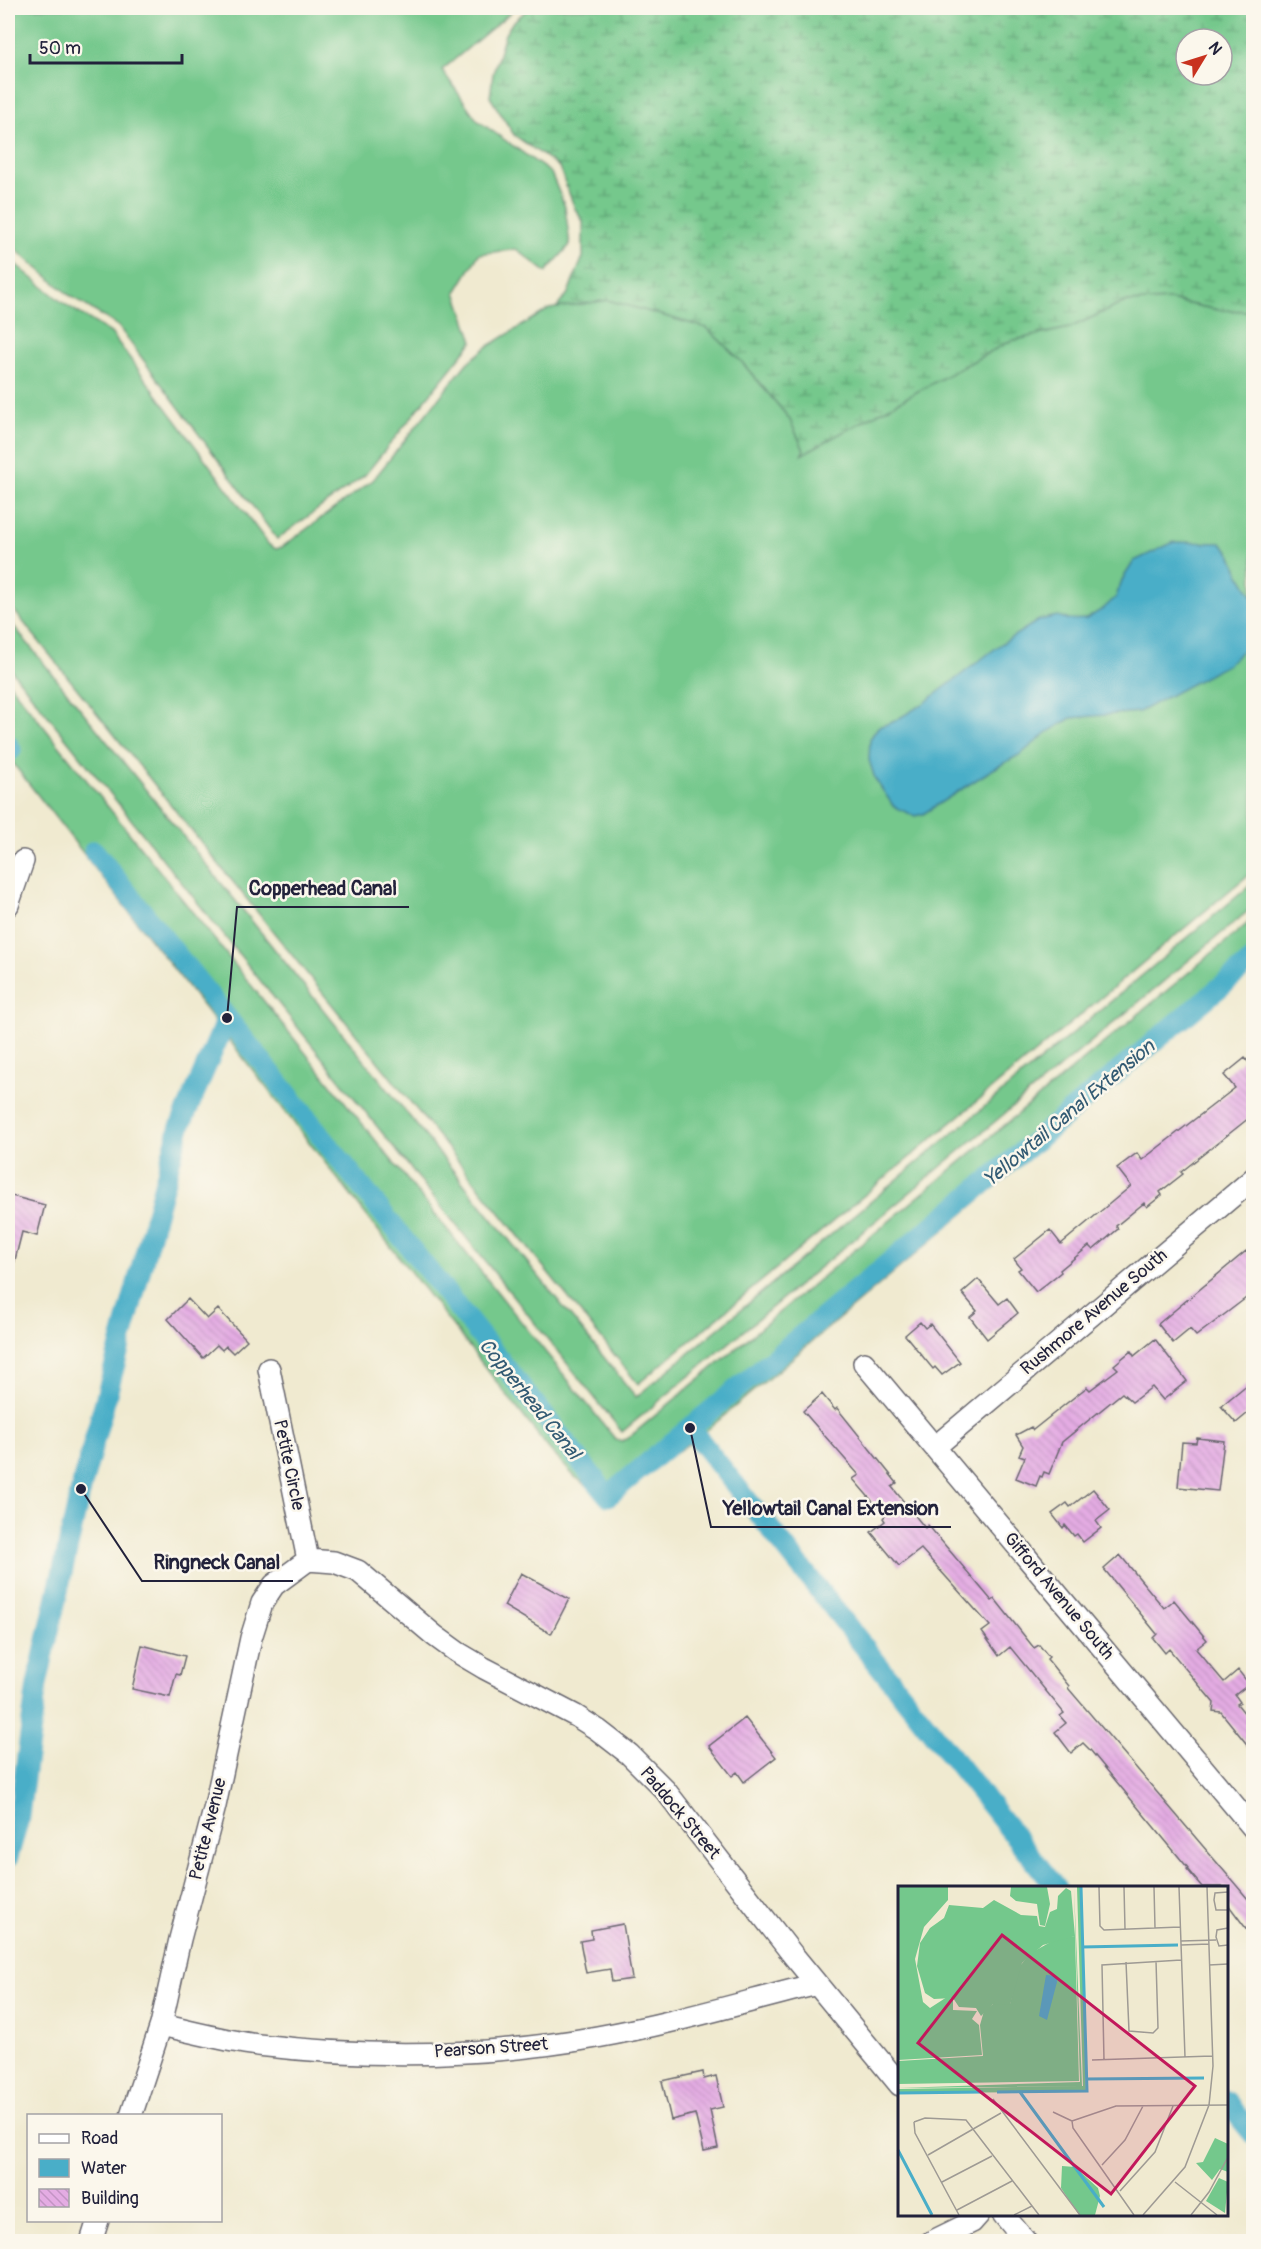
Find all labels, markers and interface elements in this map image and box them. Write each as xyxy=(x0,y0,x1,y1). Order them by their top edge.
scale bar xyxy=(30,27,182,65)
north arrow xyxy=(1174,27,1234,87)
text: 50 m xyxy=(39,37,81,60)
text: N xyxy=(1204,38,1226,59)
callout: Copperhead Canal xyxy=(237,869,409,907)
text: Copperhead Canal xyxy=(249,876,397,901)
water label: Yellowtail Canal Extension xyxy=(978,1033,1161,1192)
street label: Rushmore Avenue South xyxy=(1016,1244,1172,1380)
water label: Copperhead Canal xyxy=(474,1334,588,1466)
street label: Petite Circle xyxy=(268,1417,310,1513)
callout: Yellowtail Canal Extension xyxy=(711,1489,951,1527)
text: Yellowtail Canal Extension xyxy=(722,1496,939,1521)
street label: Gifford Avenue South xyxy=(999,1528,1119,1664)
callout: Ringneck Canal xyxy=(142,1543,293,1581)
text: Ringneck Canal xyxy=(154,1550,280,1575)
street label: Paddock Street xyxy=(635,1762,726,1865)
street label: Petite Avenue xyxy=(184,1775,232,1883)
inset map xyxy=(898,1886,1228,2216)
street label: Pearson Street xyxy=(433,2032,549,2063)
legend xyxy=(27,2114,222,2222)
text: Road xyxy=(81,2127,118,2150)
text: Water xyxy=(81,2157,127,2180)
text: Building xyxy=(81,2187,139,2210)

